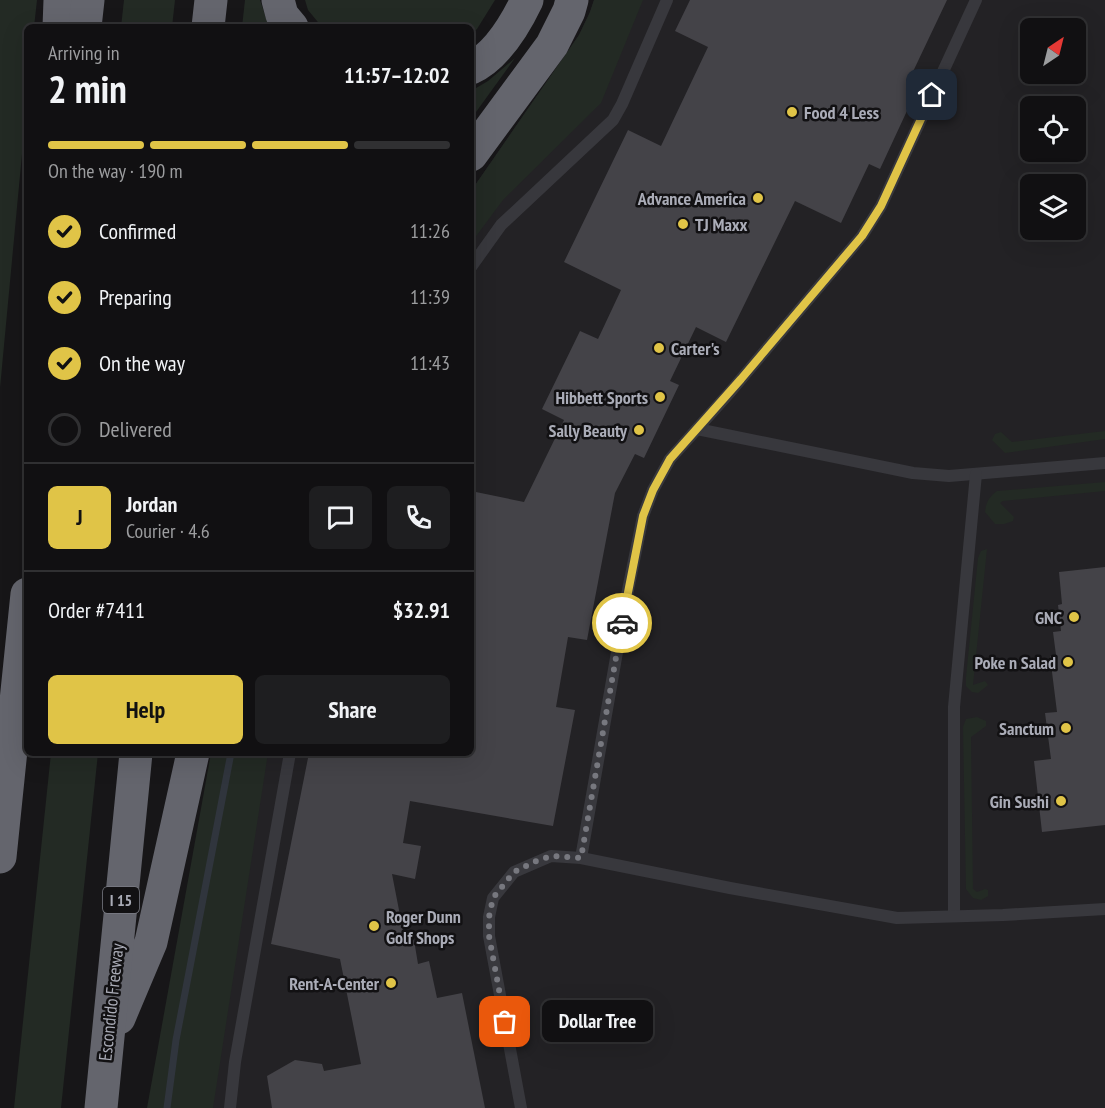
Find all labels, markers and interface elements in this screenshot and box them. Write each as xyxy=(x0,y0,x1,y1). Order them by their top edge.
north arrow xyxy=(1020,18,1086,84)
map controls xyxy=(1020,18,1086,240)
text: Arriving in xyxy=(48,40,120,66)
text: 11:57–12:02 xyxy=(344,61,450,89)
text: 2 min xyxy=(48,63,127,114)
pin xyxy=(906,69,957,120)
icon: home xyxy=(915,78,948,111)
button: locate xyxy=(1020,96,1086,162)
place label: Food 4 Less xyxy=(804,101,879,124)
marker: Food 4 Less xyxy=(785,105,799,119)
text: On the way · 190 m xyxy=(48,158,183,184)
button: layers xyxy=(1020,174,1086,240)
place label: Advance America xyxy=(637,187,746,210)
marker: Advance America xyxy=(751,191,765,205)
place label: TJ Maxx xyxy=(695,213,748,236)
icon: check xyxy=(48,215,81,248)
text: Confirmed xyxy=(99,217,176,245)
marker: TJ Maxx xyxy=(676,217,690,231)
text: 11:26 xyxy=(410,218,450,244)
icon: check xyxy=(48,281,81,314)
text: Preparing xyxy=(99,283,172,311)
text: 11:39 xyxy=(410,284,450,310)
place label: Carter's xyxy=(671,337,720,360)
marker: Carter's xyxy=(652,341,666,355)
icon: check xyxy=(48,347,81,380)
text: On the way xyxy=(99,349,185,377)
text: 11:43 xyxy=(410,350,450,376)
place label: Hibbett Sports xyxy=(555,386,648,409)
marker: Hibbett Sports xyxy=(653,390,667,404)
text: Delivered xyxy=(99,415,172,443)
place label: Sally Beauty xyxy=(549,419,628,442)
marker: Sally Beauty xyxy=(632,423,646,437)
button: chat xyxy=(309,486,372,549)
button: phone xyxy=(387,486,450,549)
text: Jordan xyxy=(126,490,177,518)
text: J xyxy=(76,503,83,531)
text: Courier · 4.6 xyxy=(126,518,210,544)
courier xyxy=(592,593,652,653)
text: Order #7411 xyxy=(48,596,145,624)
text: $32.91 xyxy=(393,596,450,624)
place label: GNC xyxy=(1035,606,1062,629)
icon: car xyxy=(606,607,639,640)
marker: GNC xyxy=(1067,610,1081,624)
place label: Poke n Salad xyxy=(974,651,1056,674)
marker: Poke n Salad xyxy=(1061,655,1075,669)
button: Help xyxy=(48,675,243,744)
button: Share xyxy=(255,675,450,744)
place label: Sanctum xyxy=(999,717,1054,740)
marker: Sanctum xyxy=(1059,721,1073,735)
place label: Gin Sushi xyxy=(990,790,1049,813)
marker: Gin Sushi xyxy=(1054,794,1068,808)
road number: I 15 xyxy=(103,887,139,913)
place label: Roger Dunn Golf Shops xyxy=(386,905,461,949)
marker: Roger Dunn Golf Shops xyxy=(367,919,381,933)
street label: Escondido Freeway xyxy=(93,942,129,1062)
place label: Rent-A-Center xyxy=(289,972,380,995)
marker: Rent-A-Center xyxy=(384,976,398,990)
pin xyxy=(479,996,530,1047)
callout: Dollar Tree xyxy=(541,1001,652,1043)
icon: bag xyxy=(488,1005,521,1038)
text: Dollar Tree xyxy=(559,1008,636,1034)

